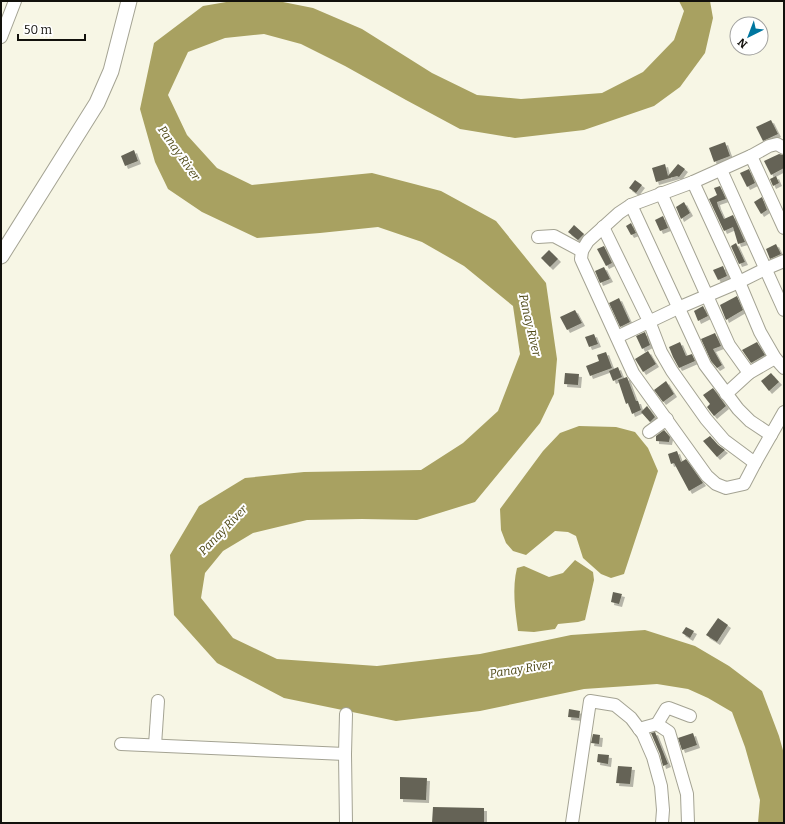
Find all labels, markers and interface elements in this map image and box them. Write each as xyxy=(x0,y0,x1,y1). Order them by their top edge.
scale bar xyxy=(18,16,85,42)
north arrow xyxy=(729,16,769,56)
text: 50 m xyxy=(24,23,53,37)
text: N xyxy=(735,35,750,51)
water label: Panay River xyxy=(155,123,204,184)
water label: Panay River xyxy=(516,292,544,359)
water label: Panay River xyxy=(196,501,251,558)
water label: Panay River xyxy=(488,657,555,681)

